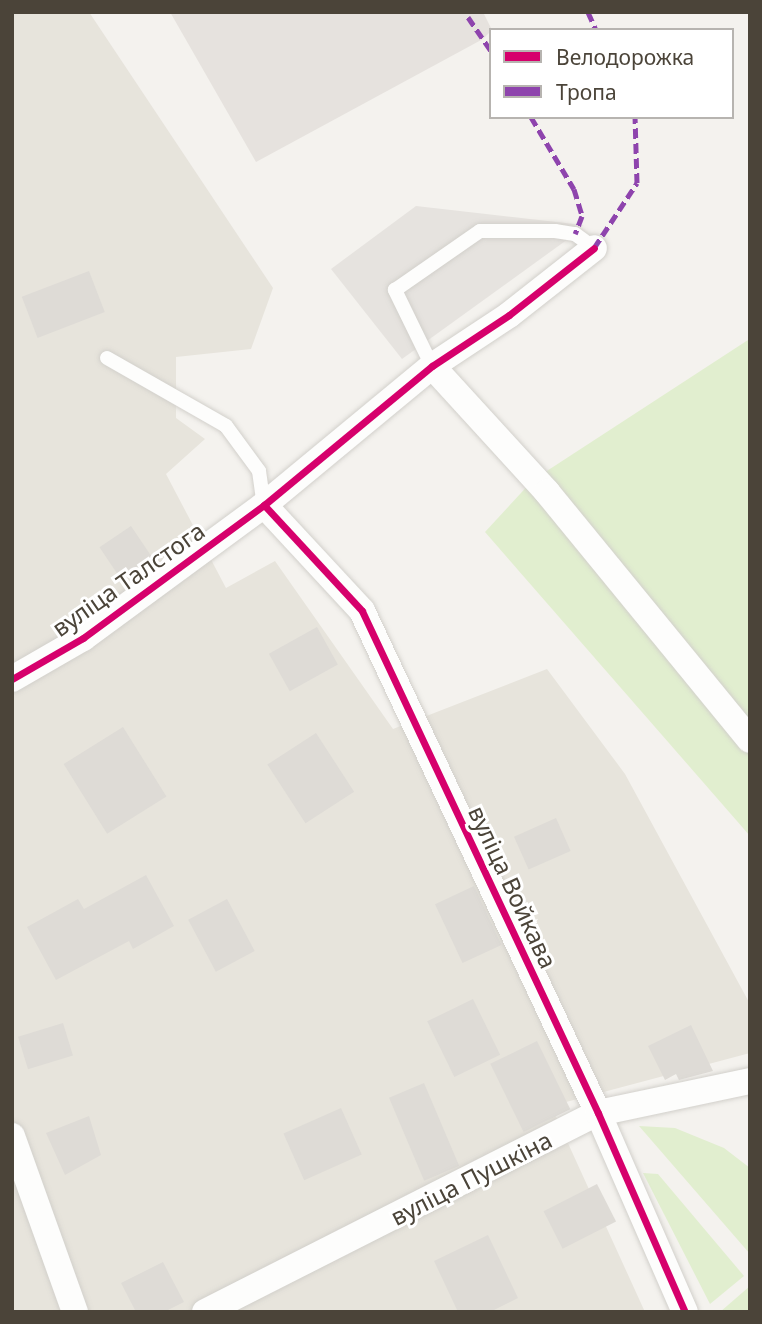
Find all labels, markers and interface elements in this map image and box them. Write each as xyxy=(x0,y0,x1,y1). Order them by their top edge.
legend xyxy=(489,28,734,119)
text: Велодорожка xyxy=(556,43,694,71)
text: Тропа xyxy=(556,78,617,106)
street label: вуліца Талстога xyxy=(46,516,210,642)
street label: вуліца Войкава xyxy=(463,801,563,973)
street label: вуліца Пушкіна xyxy=(386,1125,556,1231)

